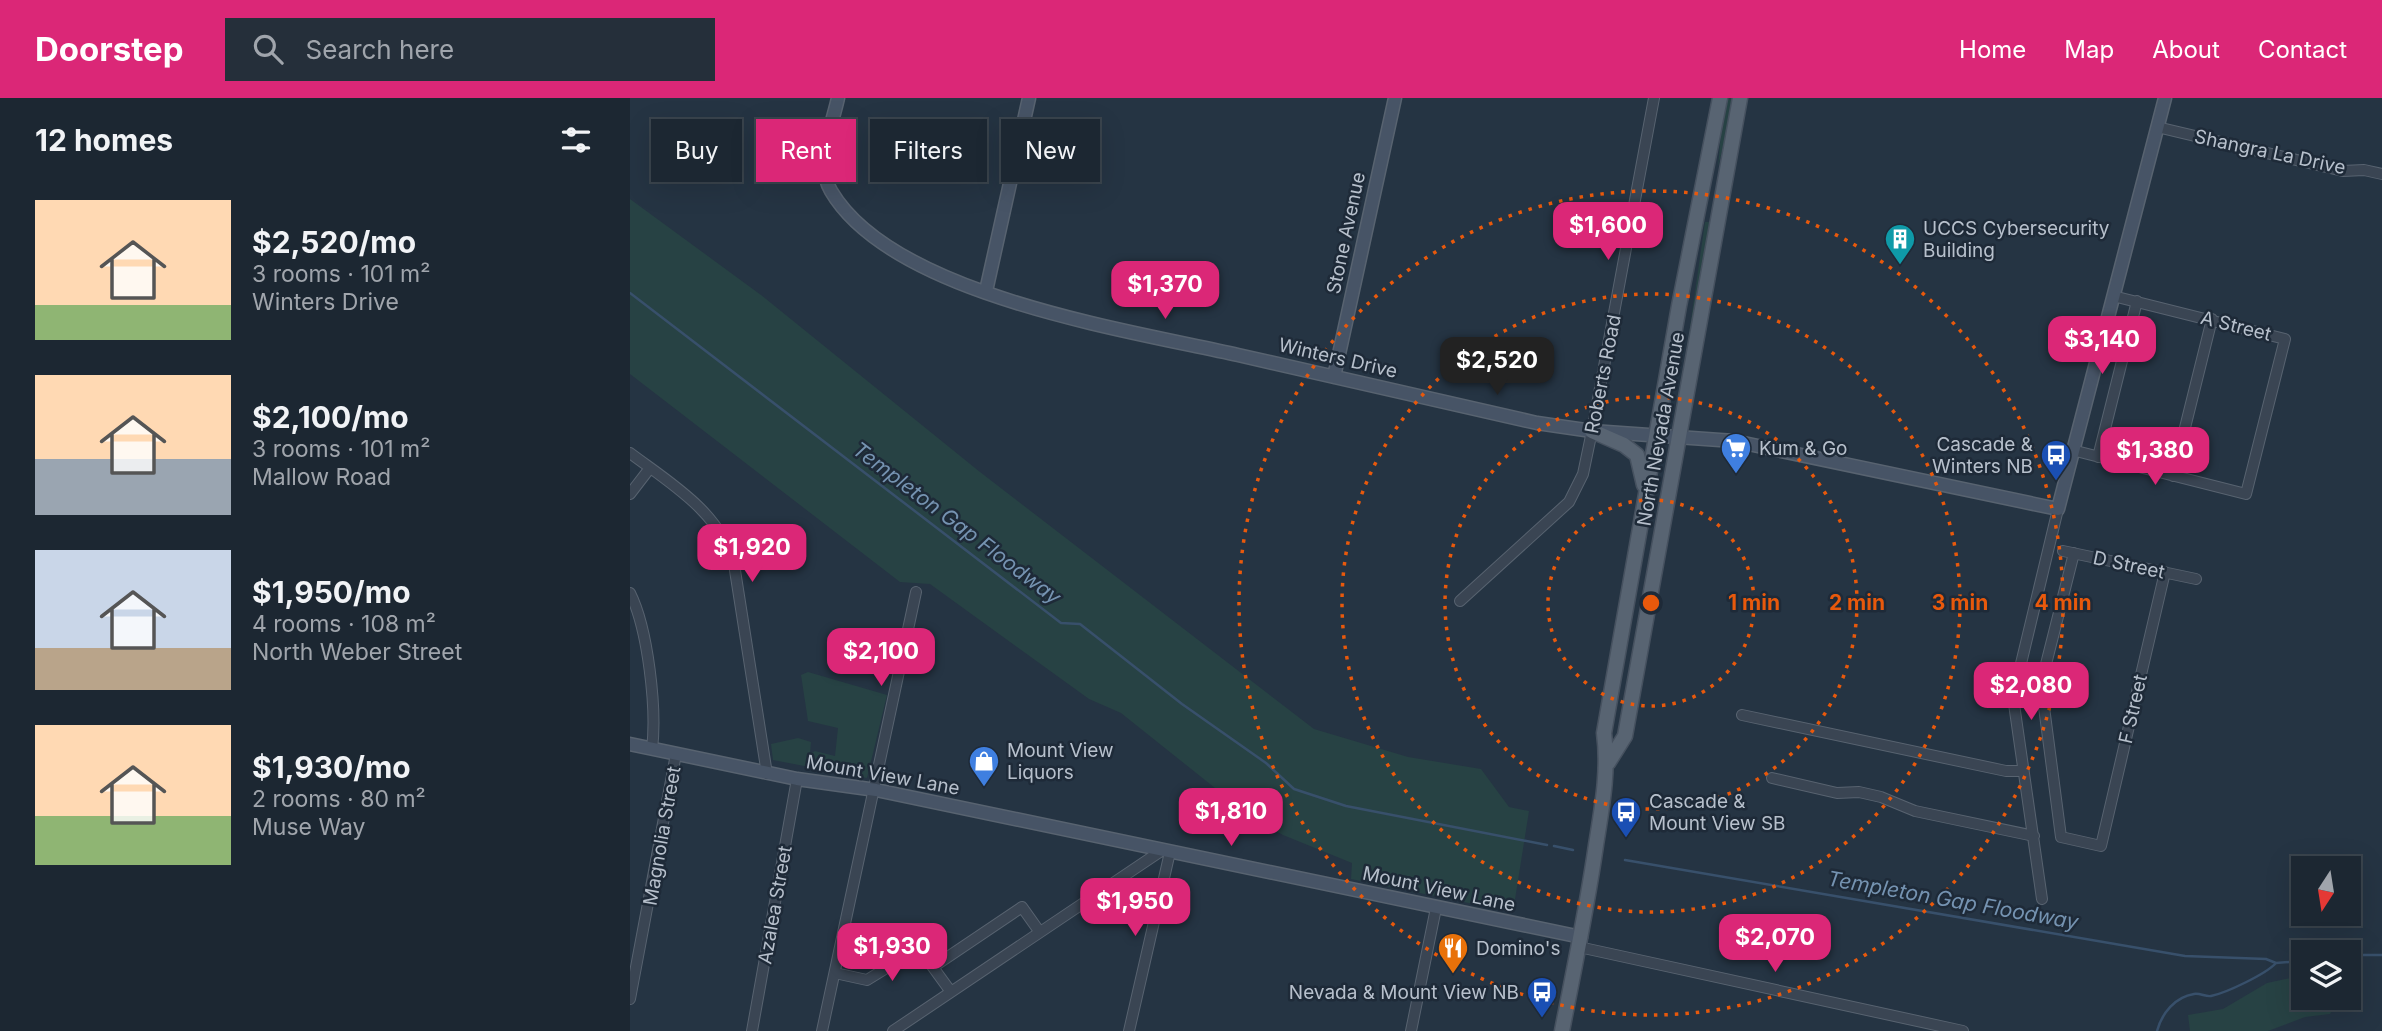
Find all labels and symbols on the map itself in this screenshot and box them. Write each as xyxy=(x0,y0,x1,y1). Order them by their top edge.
street label: Shangra La Drive xyxy=(2192,125,2348,179)
street label: Stone Avenue xyxy=(1322,170,1370,296)
pin: $1,600 xyxy=(1551,202,1665,262)
place label: UCCS Cybersecurity Building xyxy=(1923,217,2110,262)
building icon: UCCS Cybersecurity Building xyxy=(1883,222,1917,266)
pin: $1,370 xyxy=(1108,262,1222,321)
street label: A Street xyxy=(2198,306,2274,346)
street label: Roberts Road xyxy=(1580,313,1626,435)
pin: $3,140 xyxy=(2045,316,2159,376)
street label: North Nevada Avenue xyxy=(1633,330,1689,528)
street label: Winters Drive xyxy=(1276,333,1400,383)
pin: $2,520 xyxy=(1440,338,1554,397)
pin: $1,380 xyxy=(2098,428,2212,487)
supermarket icon: Kum & Go xyxy=(1719,431,1753,475)
place label: Cascade & Winters NB xyxy=(1932,433,2033,478)
water label: Templeton Gap Floodway xyxy=(848,437,1067,610)
place label: Kum & Go xyxy=(1759,437,1848,460)
bus stop icon: Cascade & Winters NB xyxy=(2039,438,2073,482)
pin: $1,920 xyxy=(695,524,809,584)
street label: D Street xyxy=(2091,546,2167,584)
text: 1 min xyxy=(1728,590,1780,615)
text: 2 min xyxy=(1829,590,1885,615)
text: 3 min xyxy=(1932,590,1988,615)
text: 4 min xyxy=(2034,590,2092,615)
centre of rings xyxy=(1639,591,1663,615)
pin: $2,100 xyxy=(824,628,938,688)
pin: $2,080 xyxy=(1974,662,2088,722)
street label: F Street xyxy=(2114,672,2152,746)
place label: Mount View Liquors xyxy=(1007,739,1114,784)
shop icon: Mount View Liquors xyxy=(967,744,1001,788)
street label: Mount View Lane xyxy=(804,750,962,800)
street label: Magnolia Street xyxy=(638,765,686,907)
pin: $1,810 xyxy=(1174,788,1288,848)
place label: Cascade & Mount View SB xyxy=(1649,790,1786,835)
bus stop icon: Cascade & Mount View SB xyxy=(1609,795,1643,839)
street label: Azalea Street xyxy=(753,844,797,966)
north arrow xyxy=(2291,856,2361,926)
street label: Mount View Lane xyxy=(1360,862,1518,916)
water label: Templeton Gap Floodway xyxy=(1826,866,2081,935)
pin: $1,950 xyxy=(1078,878,1192,938)
pin: $2,070 xyxy=(1718,914,1832,974)
pin: $1,930 xyxy=(835,924,949,983)
restaurant icon: Domino's xyxy=(1436,931,1470,975)
place label: Domino's xyxy=(1476,937,1560,960)
bus stop icon: Nevada & Mount View NB xyxy=(1525,975,1559,1019)
place label: Nevada & Mount View NB xyxy=(1289,981,1519,1004)

